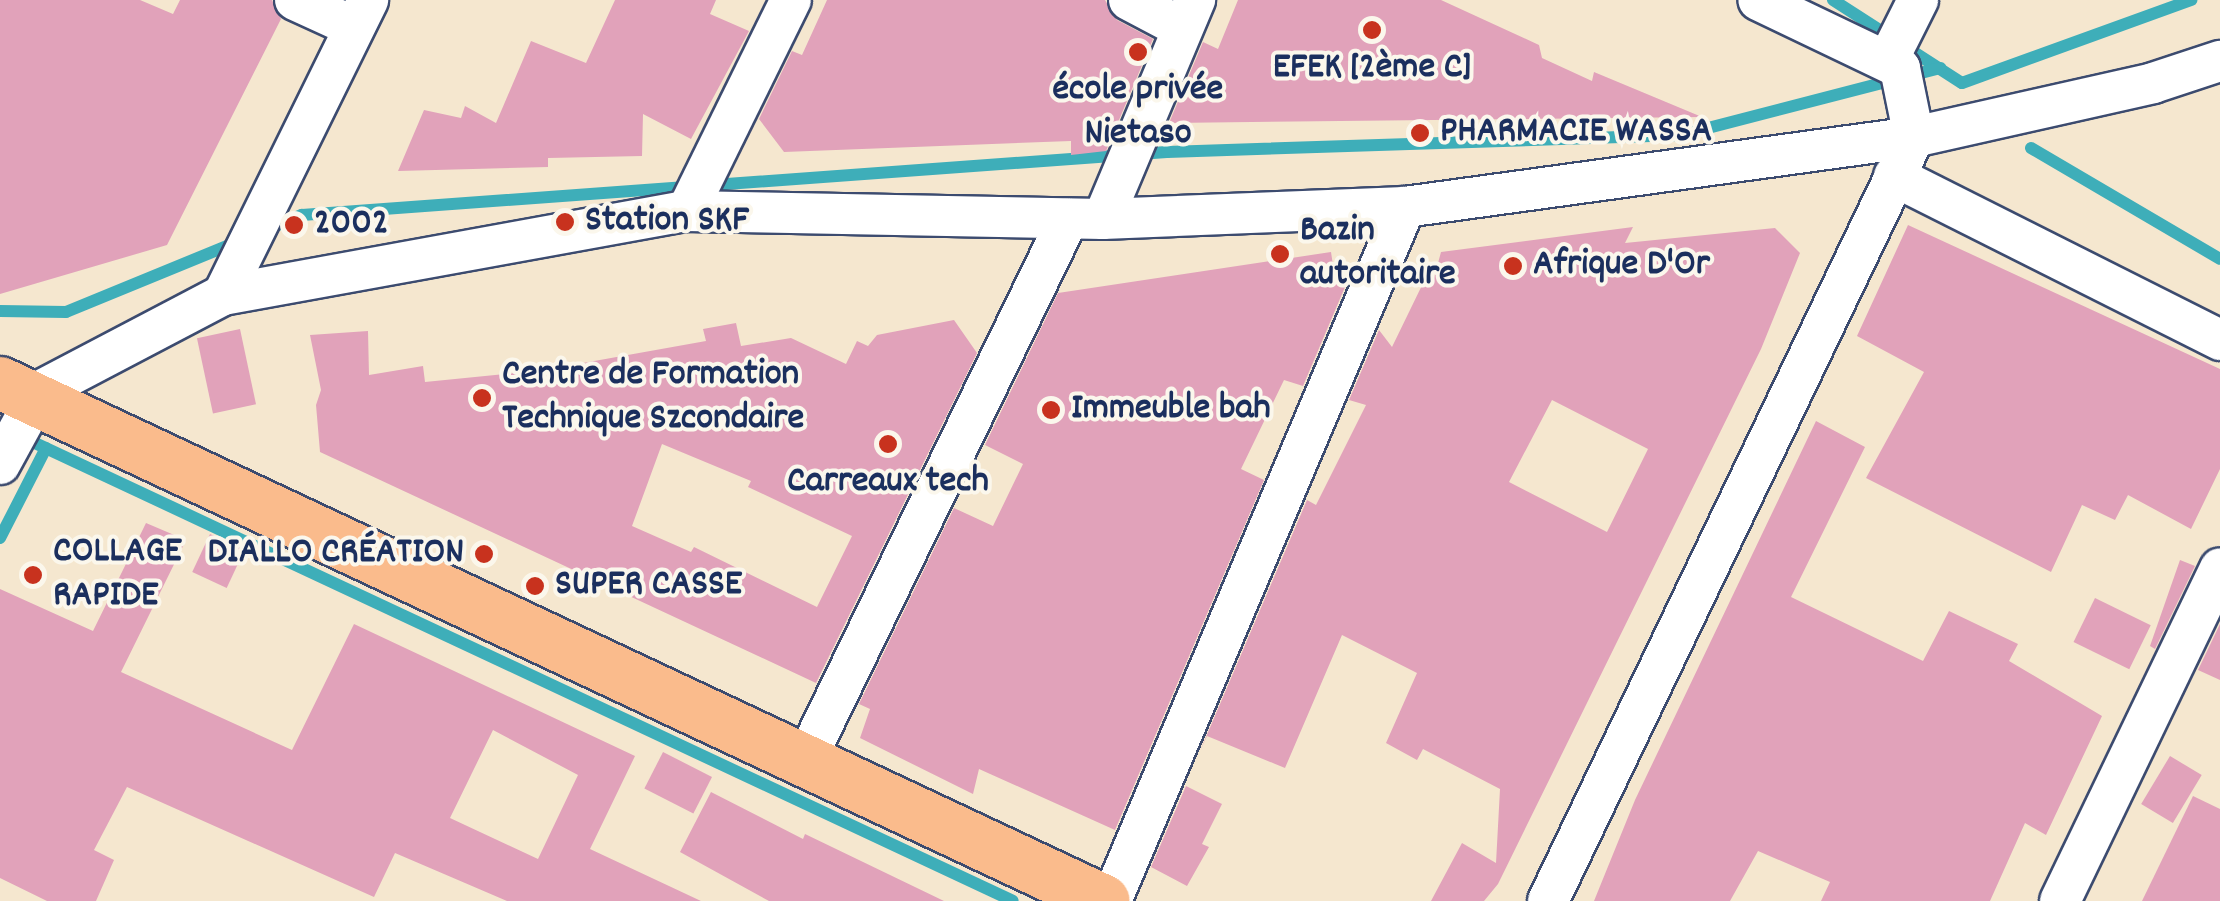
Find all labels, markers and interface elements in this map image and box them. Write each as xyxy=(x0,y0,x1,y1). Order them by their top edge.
marker: EFEK [2ème C] xyxy=(1361,19,1383,41)
marker: école privée Nietaso xyxy=(1127,41,1149,63)
place label: EFEK [2ème C] xyxy=(1273,46,1471,92)
place label: école privée Nietaso xyxy=(1053,68,1223,157)
place label: PHARMACIE WASSA xyxy=(1440,110,1712,156)
marker: PHARMACIE WASSA xyxy=(1409,122,1431,144)
place label: Station SKF xyxy=(585,199,749,245)
place label: 2002 xyxy=(314,202,389,248)
place label: Bazin autoritaire xyxy=(1300,209,1456,298)
marker: Station SKF xyxy=(554,211,576,233)
marker: 2002 xyxy=(283,214,305,236)
marker: Bazin autoritaire xyxy=(1269,243,1291,265)
place label: Afrique D'Or xyxy=(1533,243,1710,289)
marker: Afrique D'Or xyxy=(1502,255,1524,277)
place label: Centre de Formation Technique Szcondaire xyxy=(502,353,804,442)
marker: Centre de Formation Technique Szcondaire xyxy=(471,387,493,409)
place label: Immeuble bah xyxy=(1071,387,1271,433)
marker: Immeuble bah xyxy=(1040,399,1062,421)
marker: Carreaux tech xyxy=(877,433,899,455)
place label: Carreaux tech xyxy=(787,460,989,506)
place label: COLLAGE RAPIDE xyxy=(53,530,182,620)
place label: DIALLO CRÉATION xyxy=(207,531,464,577)
marker: DIALLO CRÉATION xyxy=(473,543,495,565)
place label: SUPER CASSE xyxy=(555,563,742,609)
marker: COLLAGE RAPIDE xyxy=(22,564,44,586)
marker: SUPER CASSE xyxy=(524,575,546,597)

